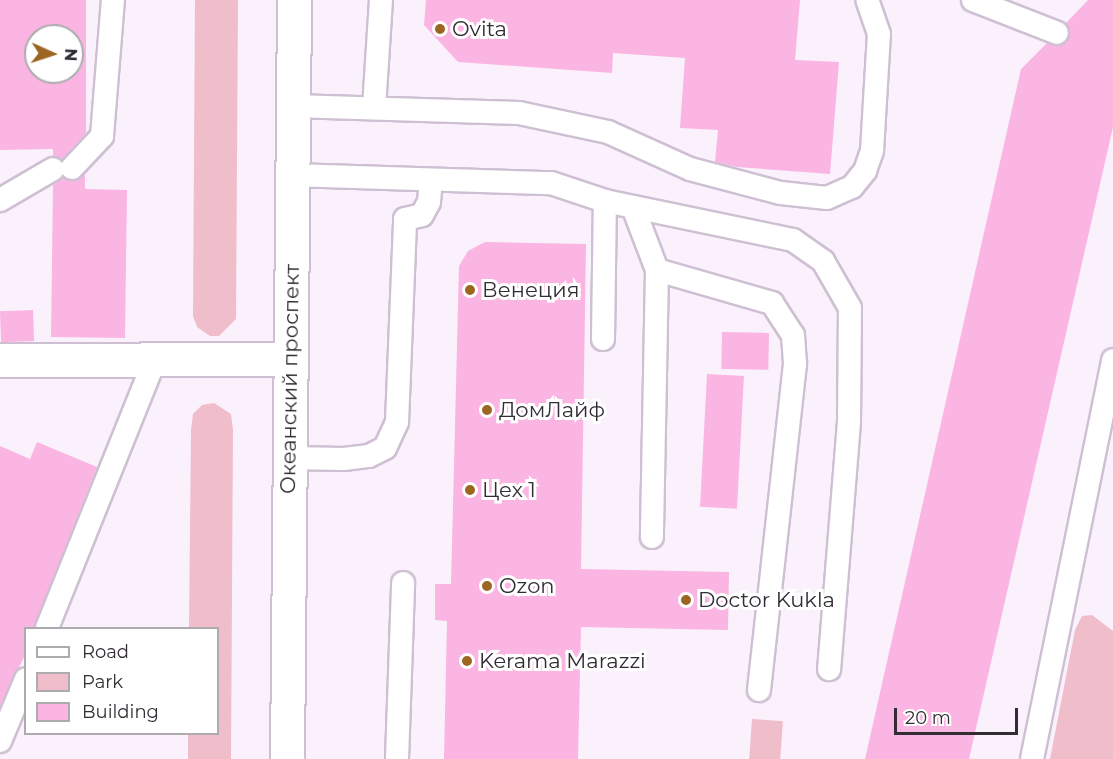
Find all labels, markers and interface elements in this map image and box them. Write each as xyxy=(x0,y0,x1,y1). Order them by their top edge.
place label: Ovita xyxy=(452,16,507,42)
marker: Ovita xyxy=(433,22,447,36)
north arrow xyxy=(24,24,84,84)
text: N xyxy=(61,48,80,62)
street label: Океанский проспект xyxy=(275,264,305,494)
place label: Венеция xyxy=(482,277,579,303)
marker: Венеция xyxy=(463,283,477,297)
place label: ДомЛайф xyxy=(499,397,605,423)
marker: ДомЛайф xyxy=(480,403,494,417)
place label: Цех 1 xyxy=(482,477,536,503)
marker: Цех 1 xyxy=(463,483,477,497)
place label: Ozon xyxy=(499,573,555,599)
marker: Ozon xyxy=(480,579,494,593)
place label: Doctor Kukla xyxy=(698,587,835,613)
marker: Doctor Kukla xyxy=(679,593,693,607)
legend xyxy=(24,627,219,735)
text: Road xyxy=(82,641,129,663)
place label: Kerama Marazzi xyxy=(479,648,646,674)
marker: Kerama Marazzi xyxy=(460,654,474,668)
text: Park xyxy=(82,671,123,693)
scale bar xyxy=(897,696,1022,734)
text: Building xyxy=(82,701,159,723)
text: 20 m xyxy=(905,707,951,729)

